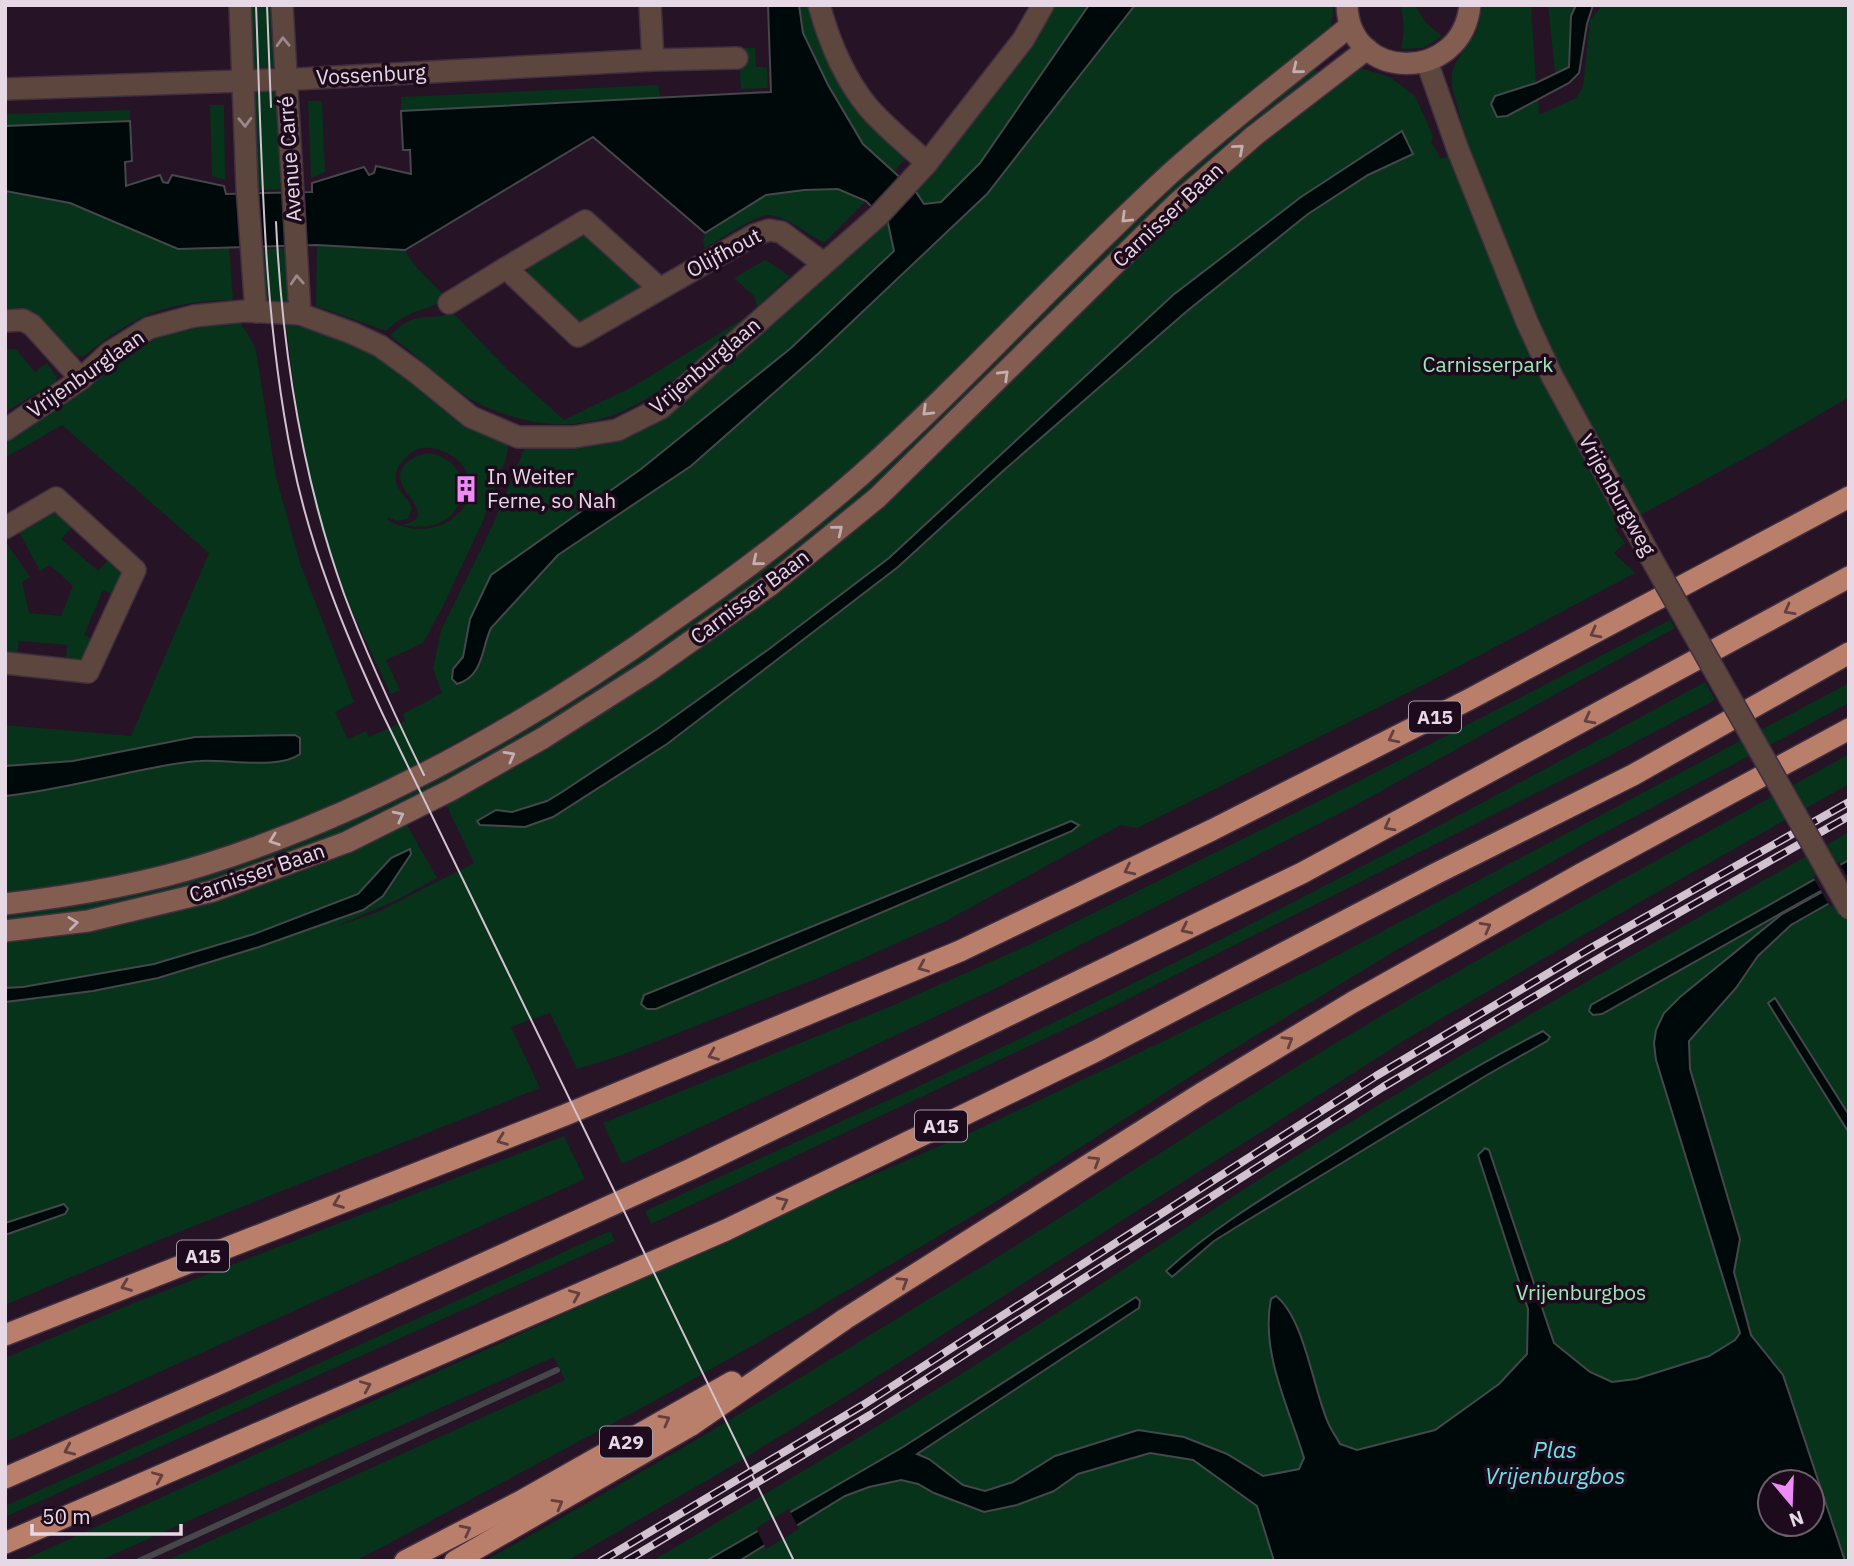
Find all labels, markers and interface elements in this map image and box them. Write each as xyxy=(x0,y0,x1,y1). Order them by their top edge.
one-way arrow xyxy=(276,37,291,48)
street label: Vossenburg xyxy=(315,57,427,91)
one-way arrow xyxy=(1293,61,1306,73)
street label: Avenue Carré xyxy=(271,95,307,223)
one-way arrow xyxy=(237,117,252,128)
one-way arrow xyxy=(1231,145,1244,157)
street label: Carnisser Baan xyxy=(1106,156,1229,273)
one-way arrow xyxy=(1121,209,1134,222)
street label: Olijfhout xyxy=(681,221,766,283)
one-way arrow xyxy=(290,275,305,286)
street label: Vrijenburglaan xyxy=(643,311,766,420)
street label: Vrijenburglaan xyxy=(21,323,149,424)
park label: Carnisserpark xyxy=(1423,350,1553,378)
one-way arrow xyxy=(996,370,1009,383)
one-way arrow xyxy=(923,402,936,415)
street label: Vrijenburgweg xyxy=(1573,429,1663,560)
place label: In Weiter Ferne, so Nah xyxy=(487,462,616,514)
building icon: In Weiter Ferne, so Nah xyxy=(451,474,481,504)
one-way arrow xyxy=(829,526,842,538)
street label: Carnisser Baan xyxy=(684,542,814,650)
one-way arrow xyxy=(752,552,764,565)
one-way arrow xyxy=(1784,602,1796,615)
one-way arrow xyxy=(1590,625,1602,638)
road number: A15 xyxy=(1409,702,1461,732)
one-way arrow xyxy=(1584,710,1596,724)
one-way arrow xyxy=(1388,730,1400,744)
one-way arrow xyxy=(503,751,515,764)
one-way arrow xyxy=(392,810,404,824)
one-way arrow xyxy=(1383,818,1396,831)
one-way arrow xyxy=(269,832,281,846)
street label: Carnisser Baan xyxy=(185,836,328,908)
one-way arrow xyxy=(1124,862,1136,876)
one-way arrow xyxy=(67,915,79,930)
one-way arrow xyxy=(1181,921,1193,935)
one-way arrow xyxy=(1478,922,1491,935)
one-way arrow xyxy=(918,958,930,972)
one-way arrow xyxy=(1281,1036,1294,1049)
one-way arrow xyxy=(708,1047,720,1061)
road number: A15 xyxy=(915,1110,967,1142)
one-way arrow xyxy=(497,1131,509,1145)
one-way arrow xyxy=(1087,1156,1100,1169)
one-way arrow xyxy=(333,1195,345,1209)
one-way arrow xyxy=(776,1197,788,1211)
road number: A15 xyxy=(177,1240,229,1272)
one-way arrow xyxy=(121,1277,133,1291)
one-way arrow xyxy=(895,1278,908,1291)
park label: Vrijenburgbos xyxy=(1516,1278,1646,1306)
one-way arrow xyxy=(568,1289,580,1303)
one-way arrow xyxy=(359,1380,372,1394)
one-way arrow xyxy=(658,1415,671,1428)
road number: A29 xyxy=(600,1426,652,1458)
water label: Plas Vrijenburgbos xyxy=(1485,1434,1625,1490)
one-way arrow xyxy=(64,1442,77,1456)
north arrow xyxy=(1756,1468,1826,1538)
one-way arrow xyxy=(151,1471,163,1485)
scale bar xyxy=(32,1492,180,1536)
one-way arrow xyxy=(550,1499,563,1512)
text: 50 m xyxy=(42,1502,91,1530)
text: N xyxy=(1786,1505,1807,1533)
one-way arrow xyxy=(459,1524,471,1538)

